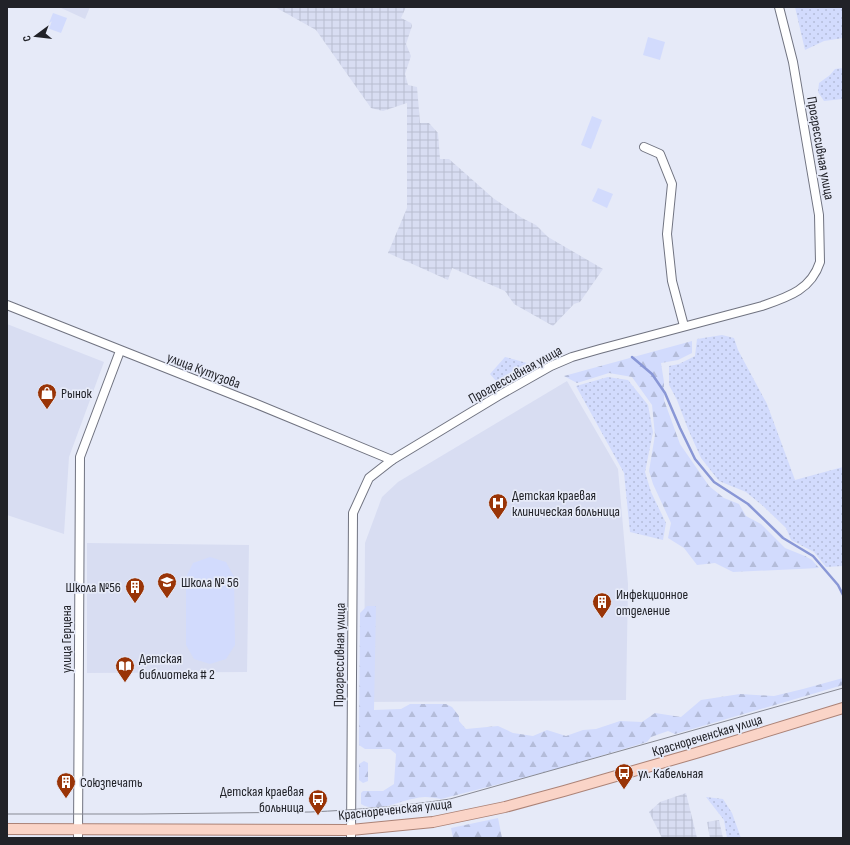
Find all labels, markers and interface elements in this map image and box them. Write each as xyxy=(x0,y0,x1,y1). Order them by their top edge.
north arrow xyxy=(16,16,56,56)
text: С xyxy=(20,34,34,43)
street label: Прогрессивная улица xyxy=(803,95,838,201)
street label: Прогрессивная улица xyxy=(465,342,565,407)
street label: улица Кутузова xyxy=(165,349,243,392)
shop icon: Рынок xyxy=(36,382,58,410)
place label: Рынок xyxy=(61,385,93,402)
place label: Детская краевая клиническая больница xyxy=(512,487,620,520)
hospital icon: Детская краевая клиническая больница xyxy=(487,492,509,520)
school or university icon: Школа № 56 xyxy=(156,571,178,599)
place label: Школа № 56 xyxy=(181,574,239,591)
building icon: Школа №56 xyxy=(124,576,146,604)
place label: Школа №56 xyxy=(65,579,121,596)
place label: Инфекционное отделение xyxy=(616,586,688,619)
building icon: Инфекционное отделение xyxy=(591,591,613,619)
street label: Прогрессивная улица xyxy=(330,603,349,707)
street label: улица Герцена xyxy=(58,605,75,673)
place label: Детская библиотека # 2 xyxy=(139,650,215,683)
library icon: Детская библиотека # 2 xyxy=(114,655,136,683)
street label: Краснореченская улица xyxy=(650,711,764,760)
bus stop icon: ул. Кабельная xyxy=(613,762,635,790)
place label: ул. Кабельная xyxy=(638,765,703,782)
building icon: Союзпечать xyxy=(55,771,77,799)
place label: Союзпечать xyxy=(80,774,143,791)
place label: Детская краевая больница xyxy=(220,783,304,816)
bus stop icon: Детская краевая больница xyxy=(307,788,329,816)
street label: Краснореченская улица xyxy=(337,795,453,824)

